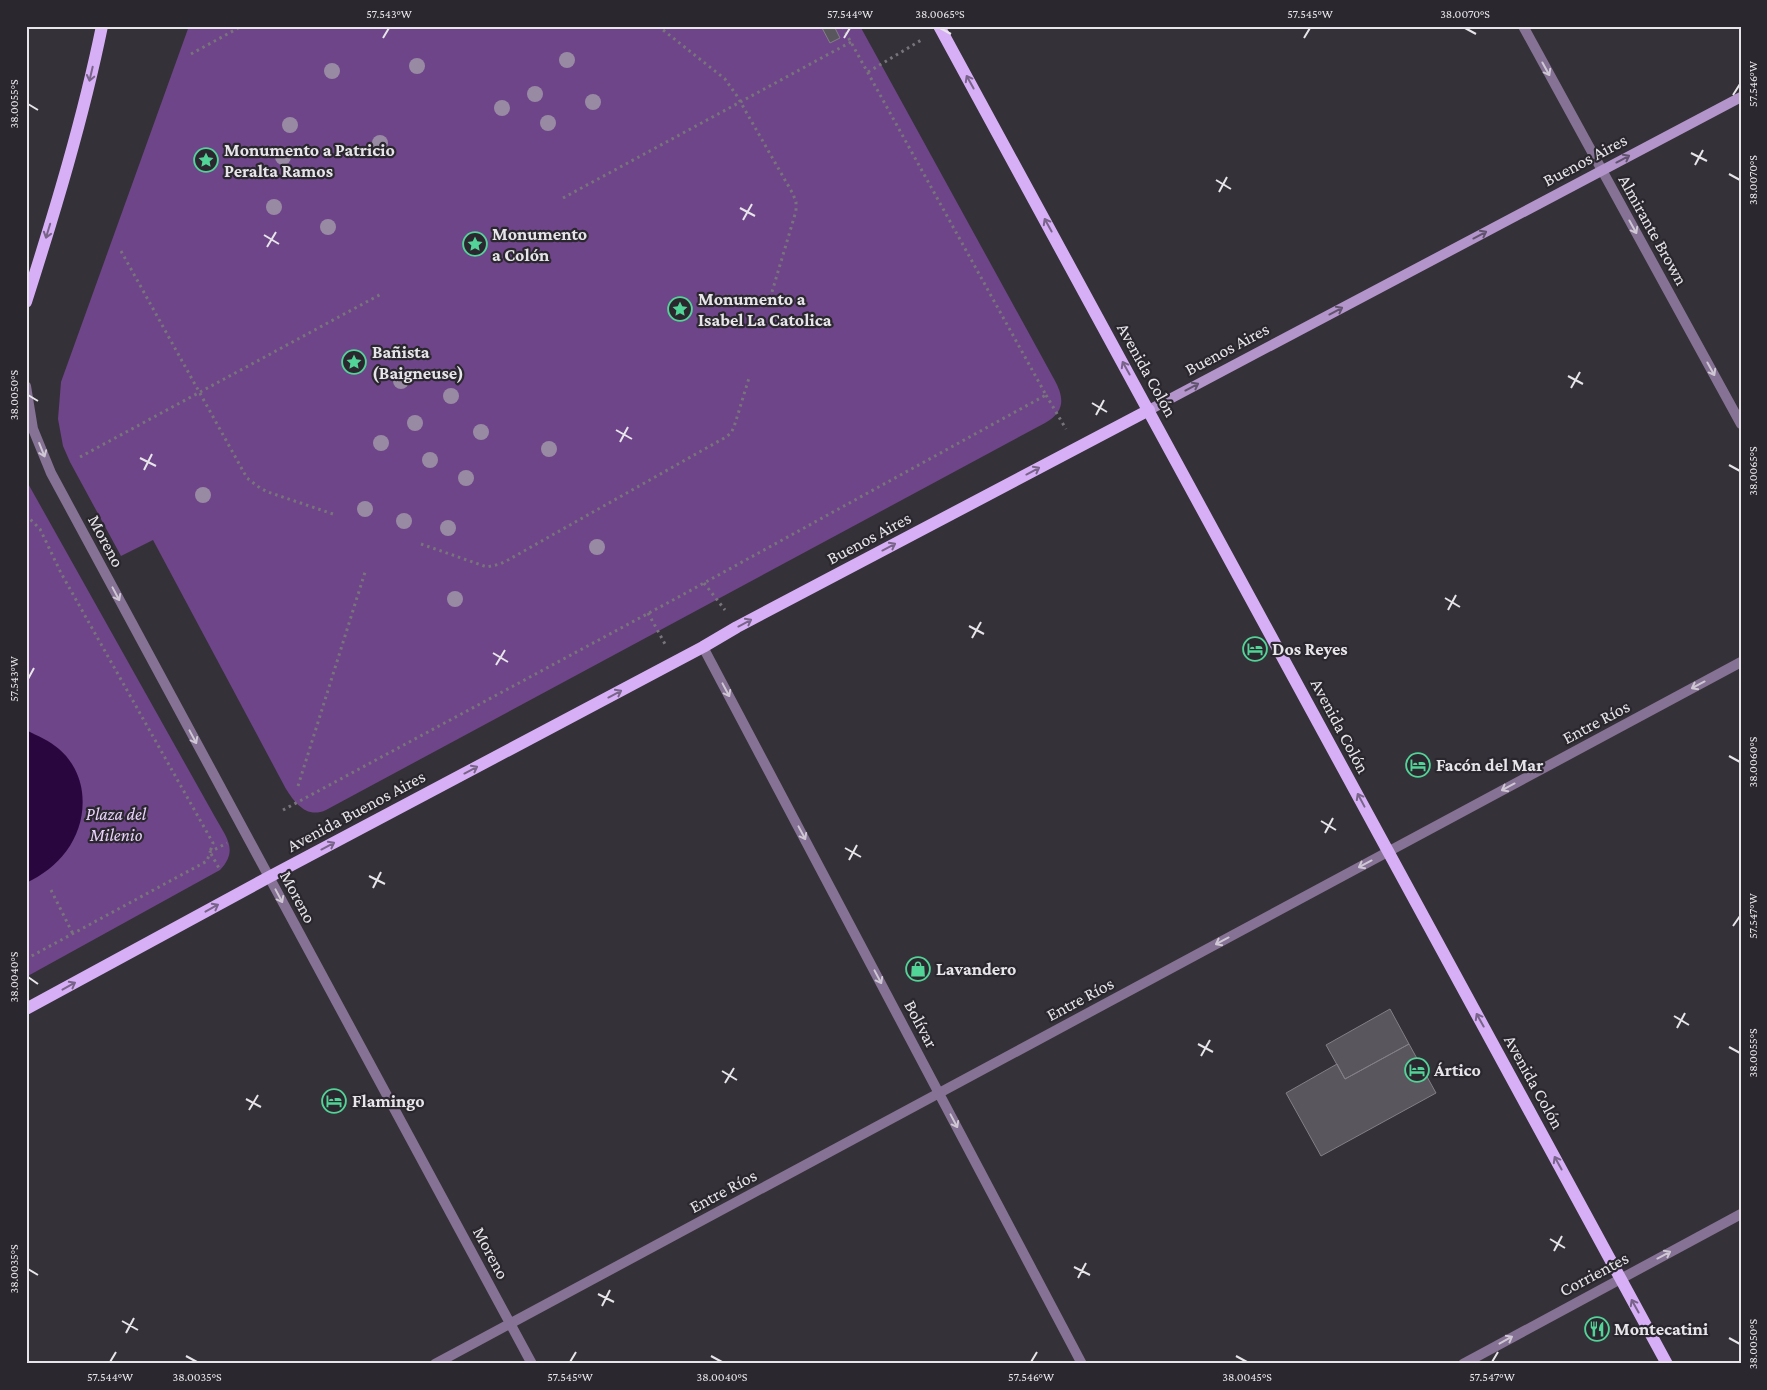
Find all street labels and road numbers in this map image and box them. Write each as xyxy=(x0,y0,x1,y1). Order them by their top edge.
street label: Buenos Aires xyxy=(1540,130,1630,190)
street label: Almirante Brown xyxy=(1614,171,1692,289)
street label: Buenos Aires xyxy=(1182,319,1272,379)
street label: Avenida Colón xyxy=(1113,320,1181,421)
street label: Buenos Aires xyxy=(824,508,914,568)
street label: Moreno xyxy=(84,511,128,571)
street label: Avenida Colón xyxy=(1307,675,1373,777)
street label: Entre Ríos xyxy=(1559,696,1633,748)
street label: Avenida Buenos Aires xyxy=(283,766,429,856)
street label: Moreno xyxy=(276,867,320,927)
street label: Entre Ríos xyxy=(1043,973,1117,1025)
street label: Bolívar xyxy=(900,997,942,1052)
street label: Avenida Colón xyxy=(1500,1032,1568,1133)
street label: Entre Ríos xyxy=(686,1165,760,1217)
street label: Moreno xyxy=(469,1223,513,1283)
street label: Corrientes xyxy=(1556,1247,1632,1301)

